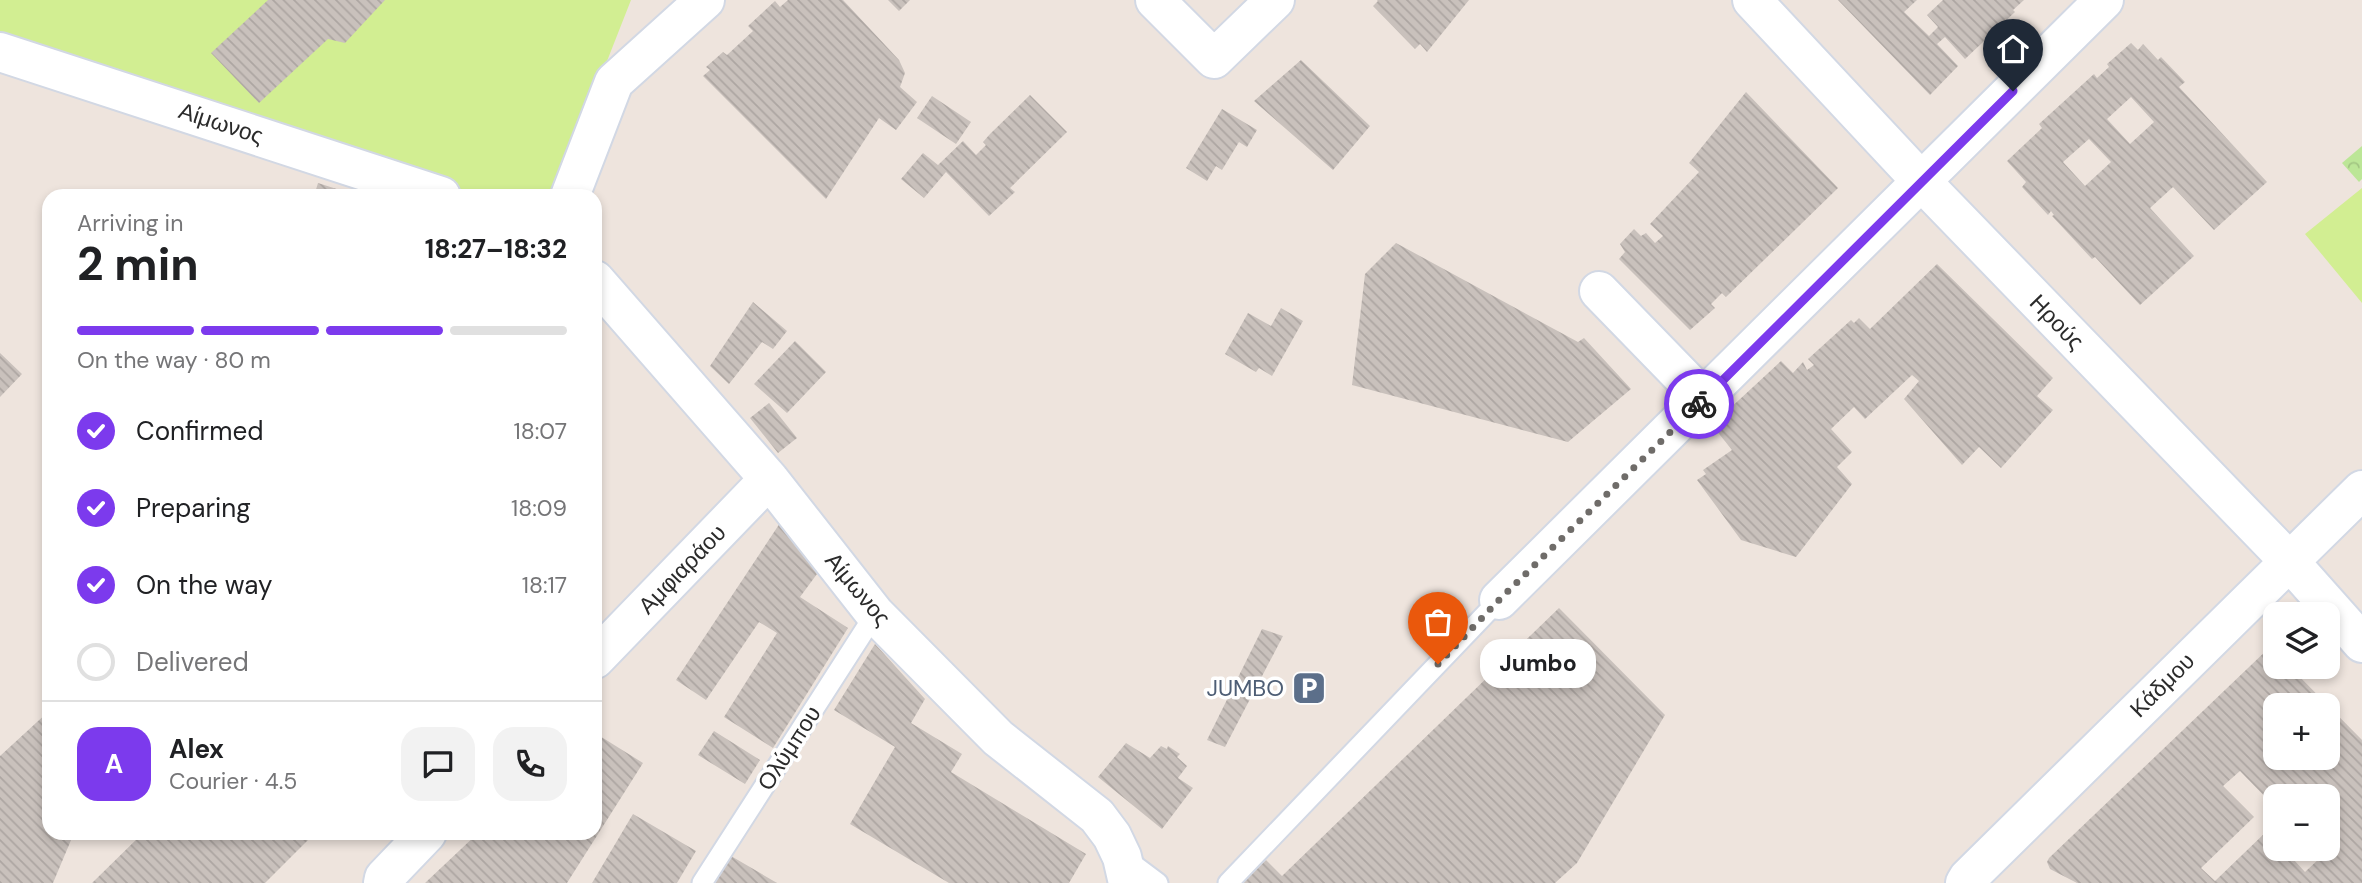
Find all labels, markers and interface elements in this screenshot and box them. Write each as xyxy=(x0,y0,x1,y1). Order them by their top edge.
pin xyxy=(1983,19,2043,91)
icon: home xyxy=(1994,30,2032,68)
street label: Αίμωνος xyxy=(175,95,267,151)
text: Arriving in xyxy=(77,208,183,238)
text: 18:27–18:32 xyxy=(425,232,567,266)
text: 2 min xyxy=(77,234,199,294)
street label: Ηρούς xyxy=(2023,288,2091,356)
text: On the way · 80 m xyxy=(77,345,271,375)
courier xyxy=(1664,369,1734,439)
icon: bike xyxy=(1680,385,1718,423)
icon: check xyxy=(77,412,115,450)
text: Confirmed xyxy=(136,414,263,448)
text: 18:07 xyxy=(514,416,567,446)
icon: check xyxy=(77,489,115,527)
text: Preparing xyxy=(136,491,251,525)
text: 18:09 xyxy=(511,493,567,523)
street label: Αμφιαράου xyxy=(632,518,732,620)
street label: Αίμωνος xyxy=(819,546,897,632)
icon: check xyxy=(77,566,115,604)
text: On the way xyxy=(136,568,272,602)
text: 18:17 xyxy=(522,570,567,600)
pin xyxy=(1408,592,1468,664)
map controls xyxy=(2263,602,2340,861)
button: layers xyxy=(2263,602,2340,679)
icon: bag xyxy=(1419,603,1457,641)
callout: Jumbo xyxy=(1480,640,1596,688)
text: Delivered xyxy=(136,645,249,679)
street label: Κάδμου xyxy=(2123,646,2201,724)
text: Jumbo xyxy=(1499,648,1577,678)
parking icon: JUMBO xyxy=(1290,669,1328,707)
place label: JUMBO xyxy=(1206,673,1284,703)
button: + xyxy=(2263,693,2340,770)
street label: Ολύμπου xyxy=(751,700,827,796)
button: chat xyxy=(401,727,475,801)
button: phone xyxy=(493,727,567,801)
text: Alex xyxy=(169,732,224,766)
text: A xyxy=(105,747,123,781)
text: Courier · 4.5 xyxy=(169,766,297,796)
button: − xyxy=(2263,784,2340,861)

